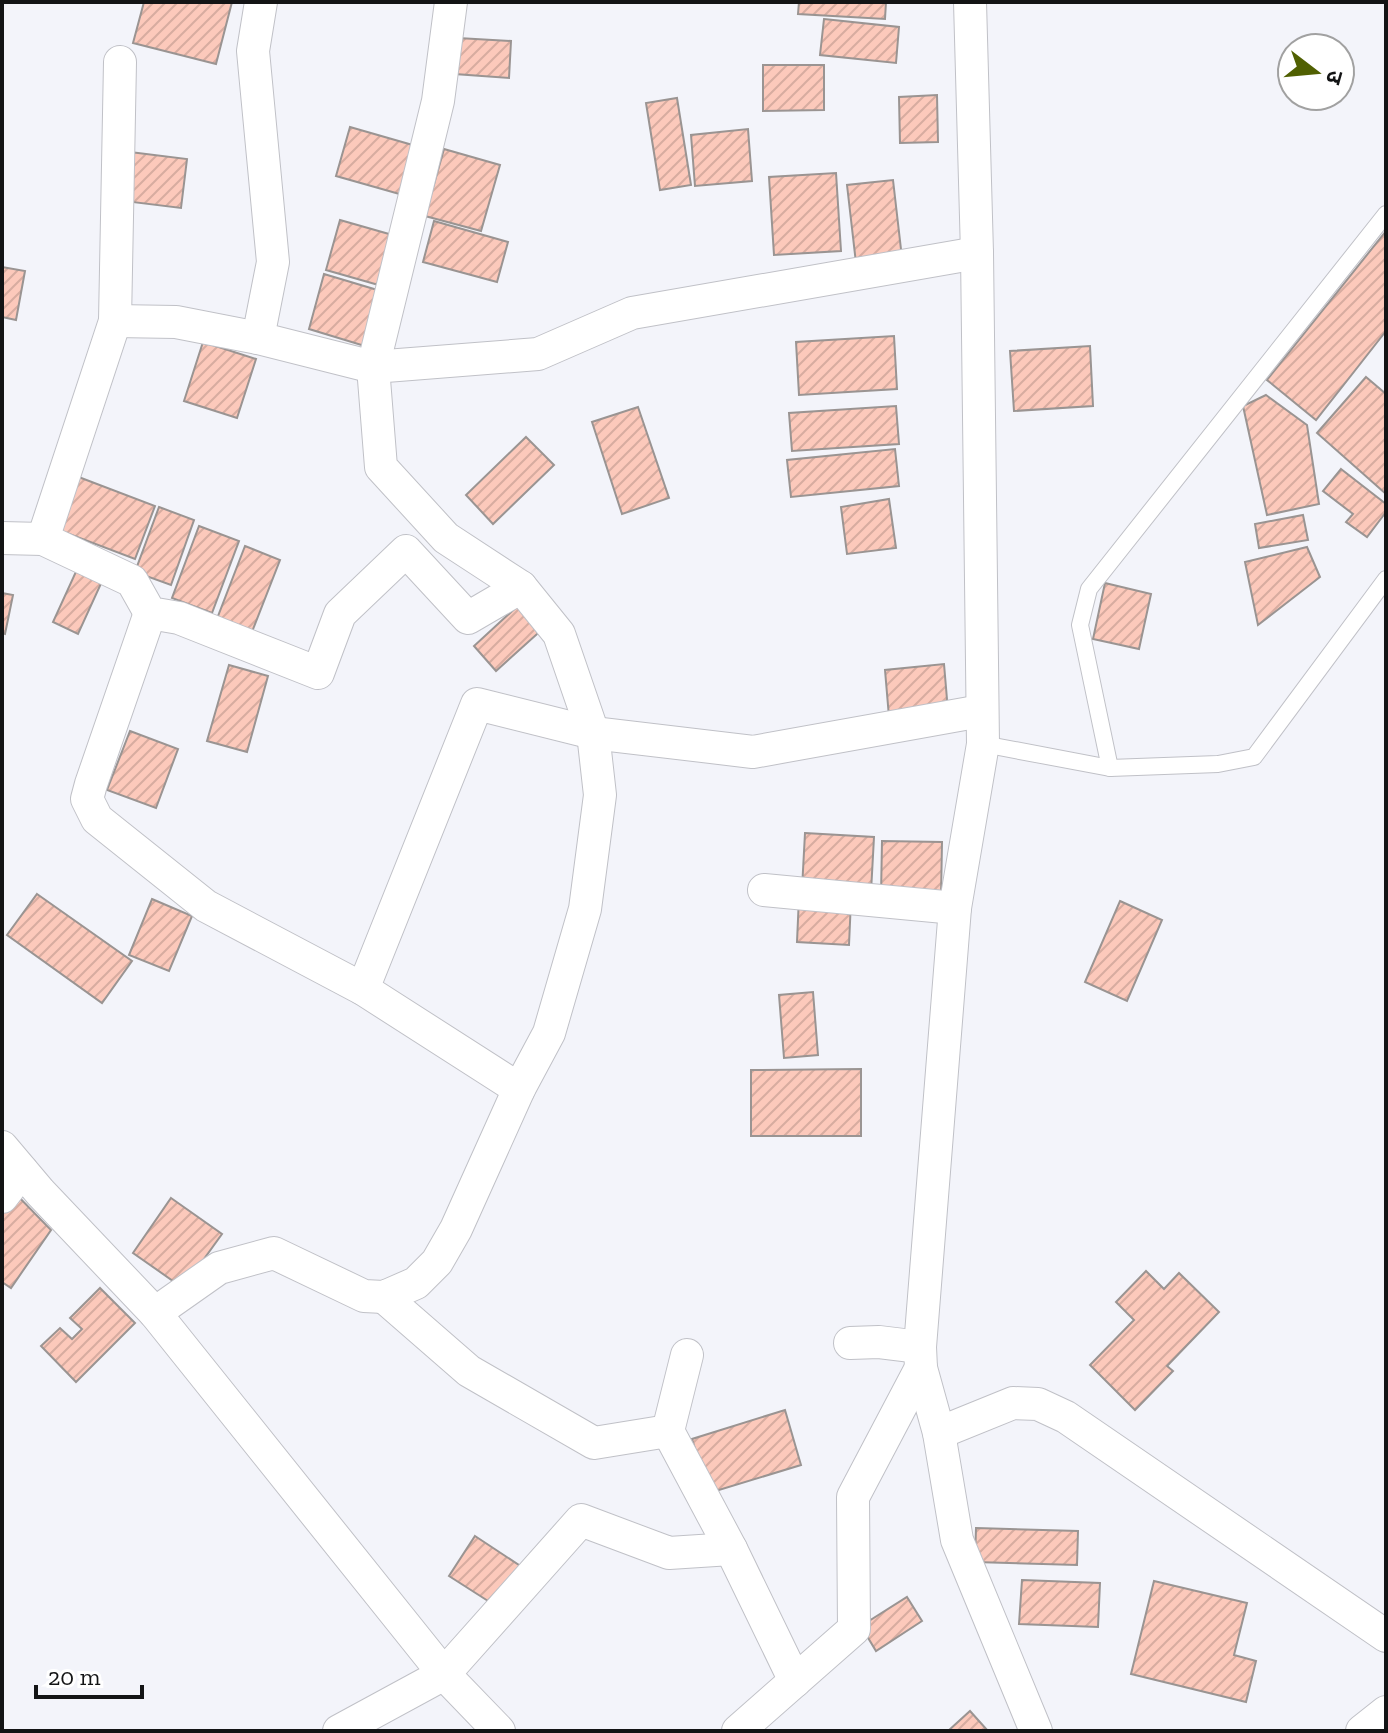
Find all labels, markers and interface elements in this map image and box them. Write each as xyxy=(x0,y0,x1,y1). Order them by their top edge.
north arrow xyxy=(1276,32,1356,112)
text: उ xyxy=(1320,67,1349,88)
scale bar xyxy=(36,1649,142,1699)
text: 20 m xyxy=(48,1662,101,1691)

